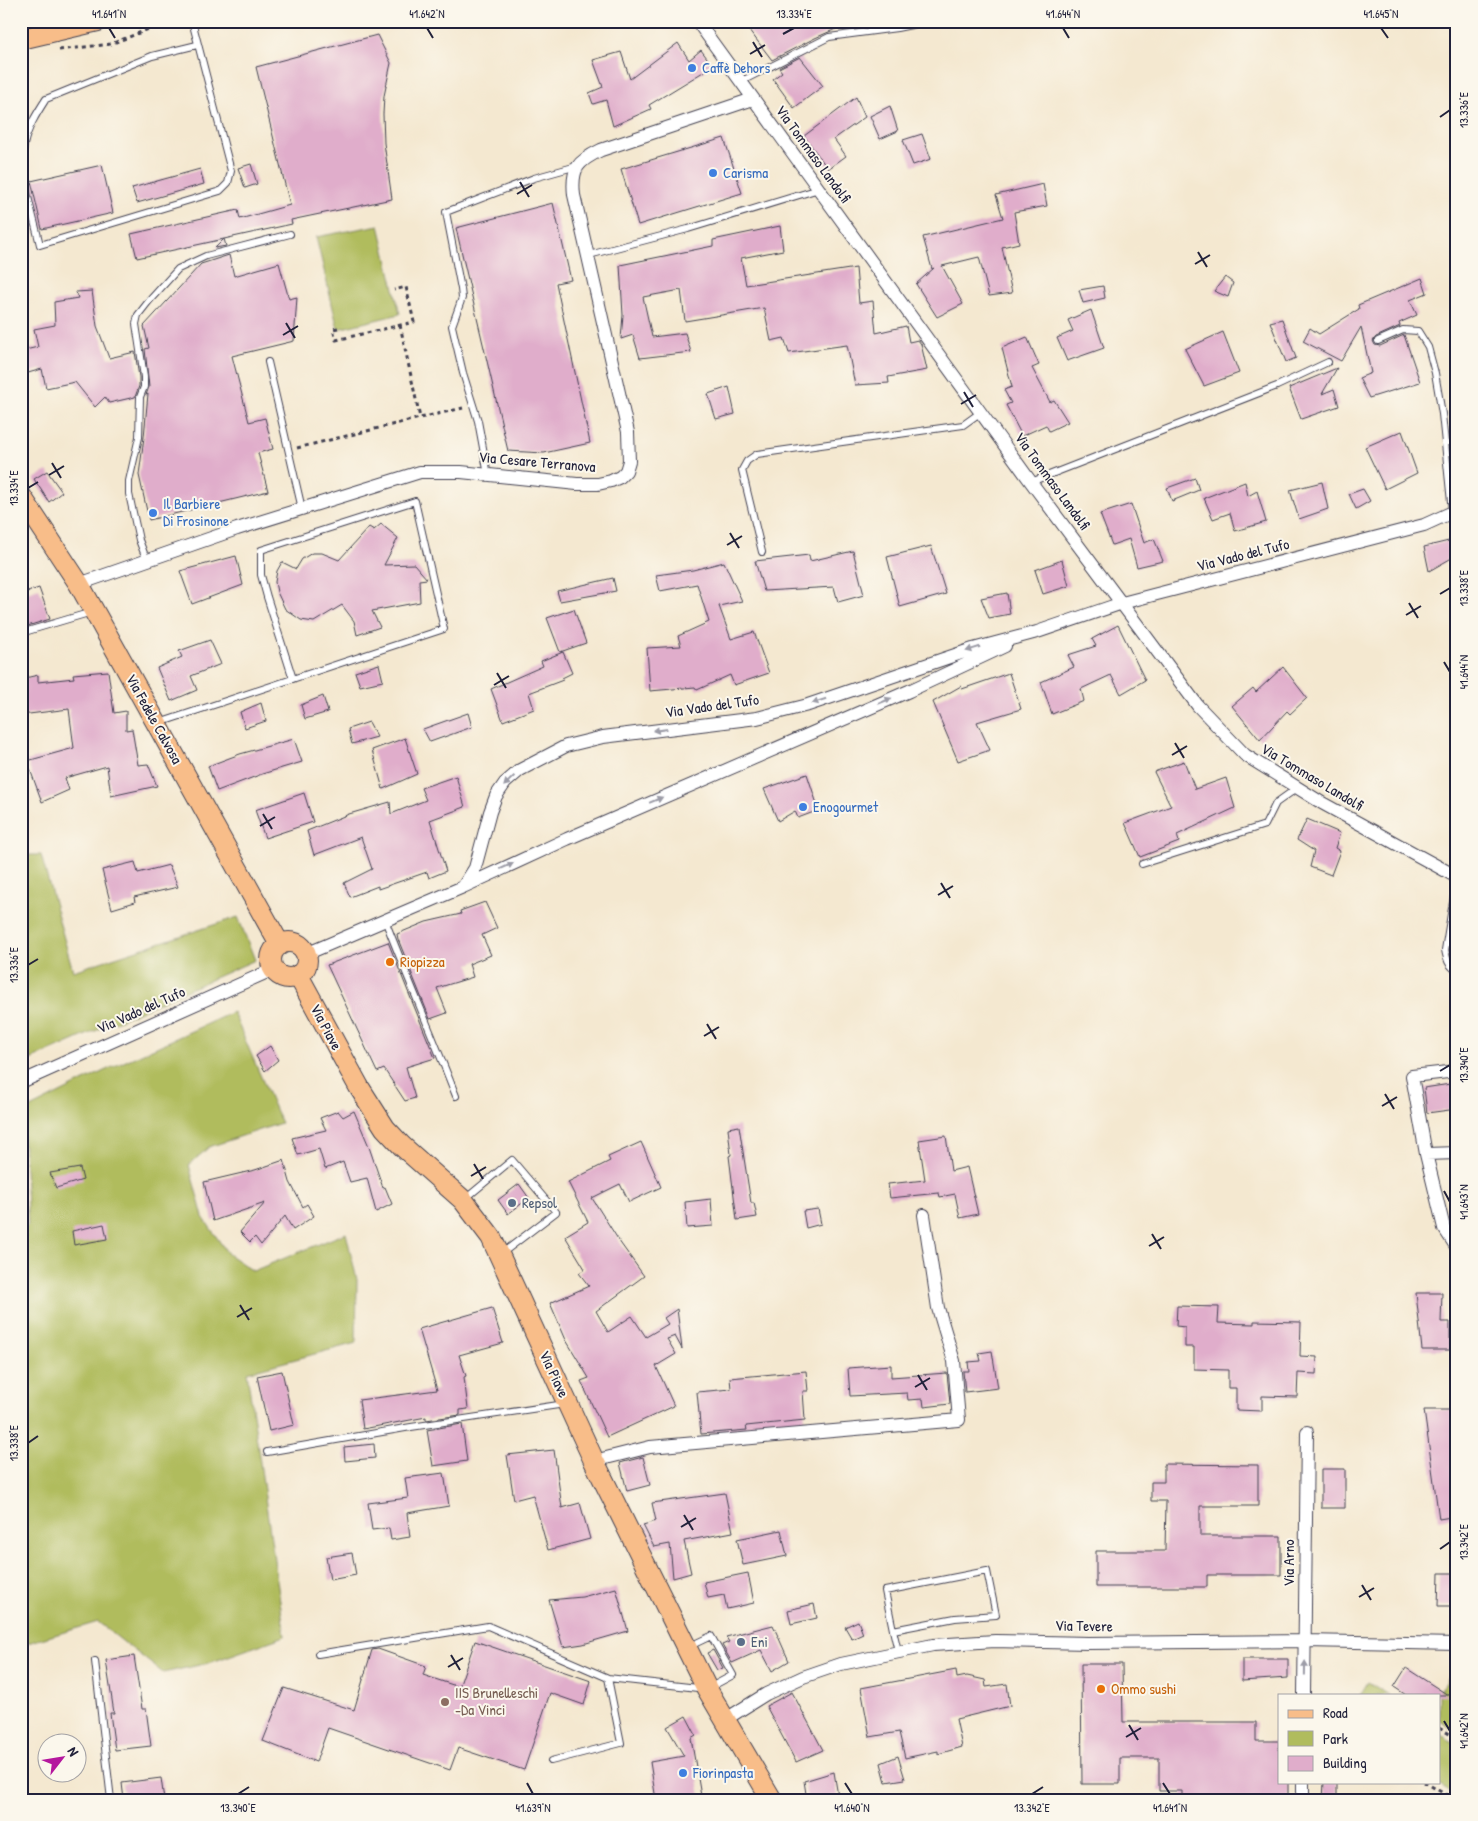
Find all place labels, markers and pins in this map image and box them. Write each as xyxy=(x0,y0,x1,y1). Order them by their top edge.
place label: Caffè Dehors xyxy=(702,57,771,78)
marker: Caffè Dehors xyxy=(686,62,698,74)
place label: Carisma xyxy=(723,162,768,183)
marker: Carisma xyxy=(707,167,719,179)
place label: Il Barbiere Di Frosinone xyxy=(163,493,229,531)
marker: Il Barbiere Di Frosinone xyxy=(147,507,159,519)
place label: Enogourmet xyxy=(813,796,879,817)
marker: Enogourmet xyxy=(797,801,809,813)
place label: Riopizza xyxy=(400,951,445,972)
marker: Riopizza xyxy=(384,956,396,968)
place label: Repsol xyxy=(522,1192,557,1213)
marker: Repsol xyxy=(506,1197,518,1209)
place label: Eni xyxy=(751,1631,768,1652)
marker: Eni xyxy=(735,1636,747,1648)
place label: Ommo sushi xyxy=(1111,1678,1176,1699)
place label: IIS Brunelleschi -Da Vinci xyxy=(455,1682,538,1720)
marker: Ommo sushi xyxy=(1095,1683,1107,1695)
marker: IIS Brunelleschi -Da Vinci xyxy=(439,1696,451,1708)
place label: Fiorinpasta xyxy=(692,1762,753,1783)
marker: Fiorinpasta xyxy=(677,1767,689,1779)

